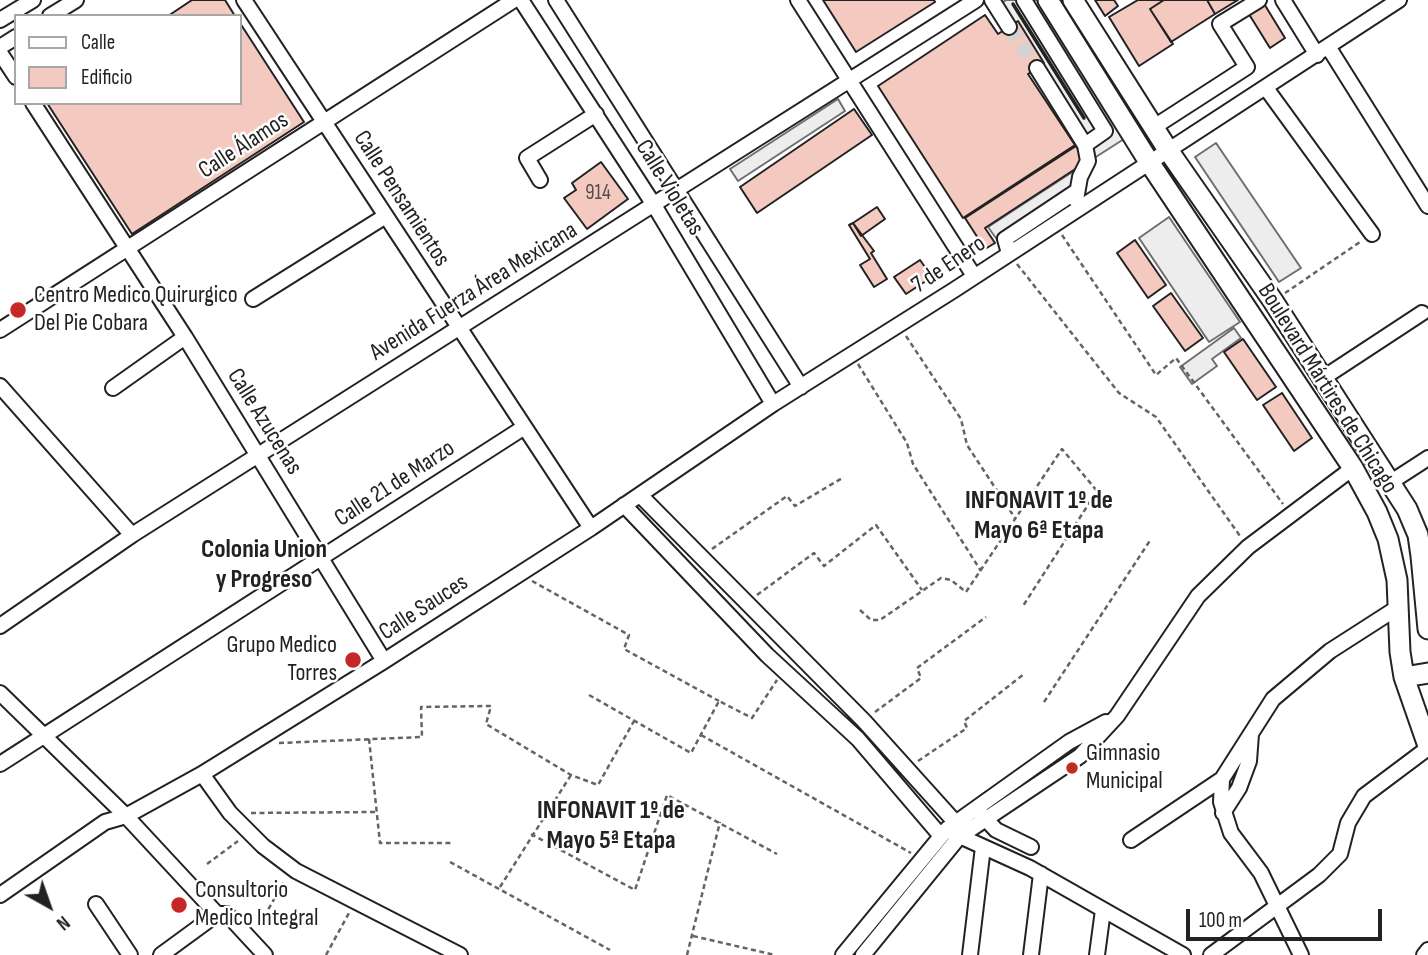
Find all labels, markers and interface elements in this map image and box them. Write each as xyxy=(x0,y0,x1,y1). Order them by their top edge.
legend xyxy=(14,14,242,105)
text: Calle xyxy=(81,30,115,55)
text: Edificio xyxy=(81,65,132,90)
street label: Calle Álamos xyxy=(194,106,294,186)
street label: Calle Pensamientos xyxy=(346,126,456,272)
street label: Calle Violetas xyxy=(628,135,710,241)
house number: 914 xyxy=(585,181,611,207)
street label: Avenida Fuerza Área Mexicana xyxy=(365,216,583,368)
street label: 7 de Enero xyxy=(906,230,992,300)
street label: Boulevard Mártires de Chicago xyxy=(1251,279,1403,499)
place label: Centro Medico Quirurgico Del Pie Cobara xyxy=(34,282,238,338)
marker: Centro Medico Quirurgico Del Pie Cobara xyxy=(8,300,28,320)
street label: Calle Azucenas xyxy=(220,364,308,480)
street label: Calle 21 de Marzo xyxy=(330,435,460,533)
district label: INFONAVIT 1º de Mayo 6ª Etapa xyxy=(965,485,1113,546)
district label: Colonia Union y Progreso xyxy=(201,534,327,596)
street label: Calle Sauces xyxy=(374,569,474,647)
place label: Grupo Medico Torres xyxy=(227,632,337,688)
marker: Grupo Medico Torres xyxy=(343,650,363,670)
place label: Gimnasio Municipal xyxy=(1086,740,1163,796)
marker: Gimnasio Municipal xyxy=(1064,760,1080,776)
district label: INFONAVIT 1º de Mayo 5ª Etapa xyxy=(537,795,685,856)
north arrow xyxy=(14,871,84,941)
place label: Consultorio Medico Integral xyxy=(195,877,319,933)
marker: Consultorio Medico Integral xyxy=(169,895,189,915)
scale bar xyxy=(1190,895,1386,939)
text: 100 m xyxy=(1199,908,1242,933)
text: N xyxy=(52,910,74,935)

